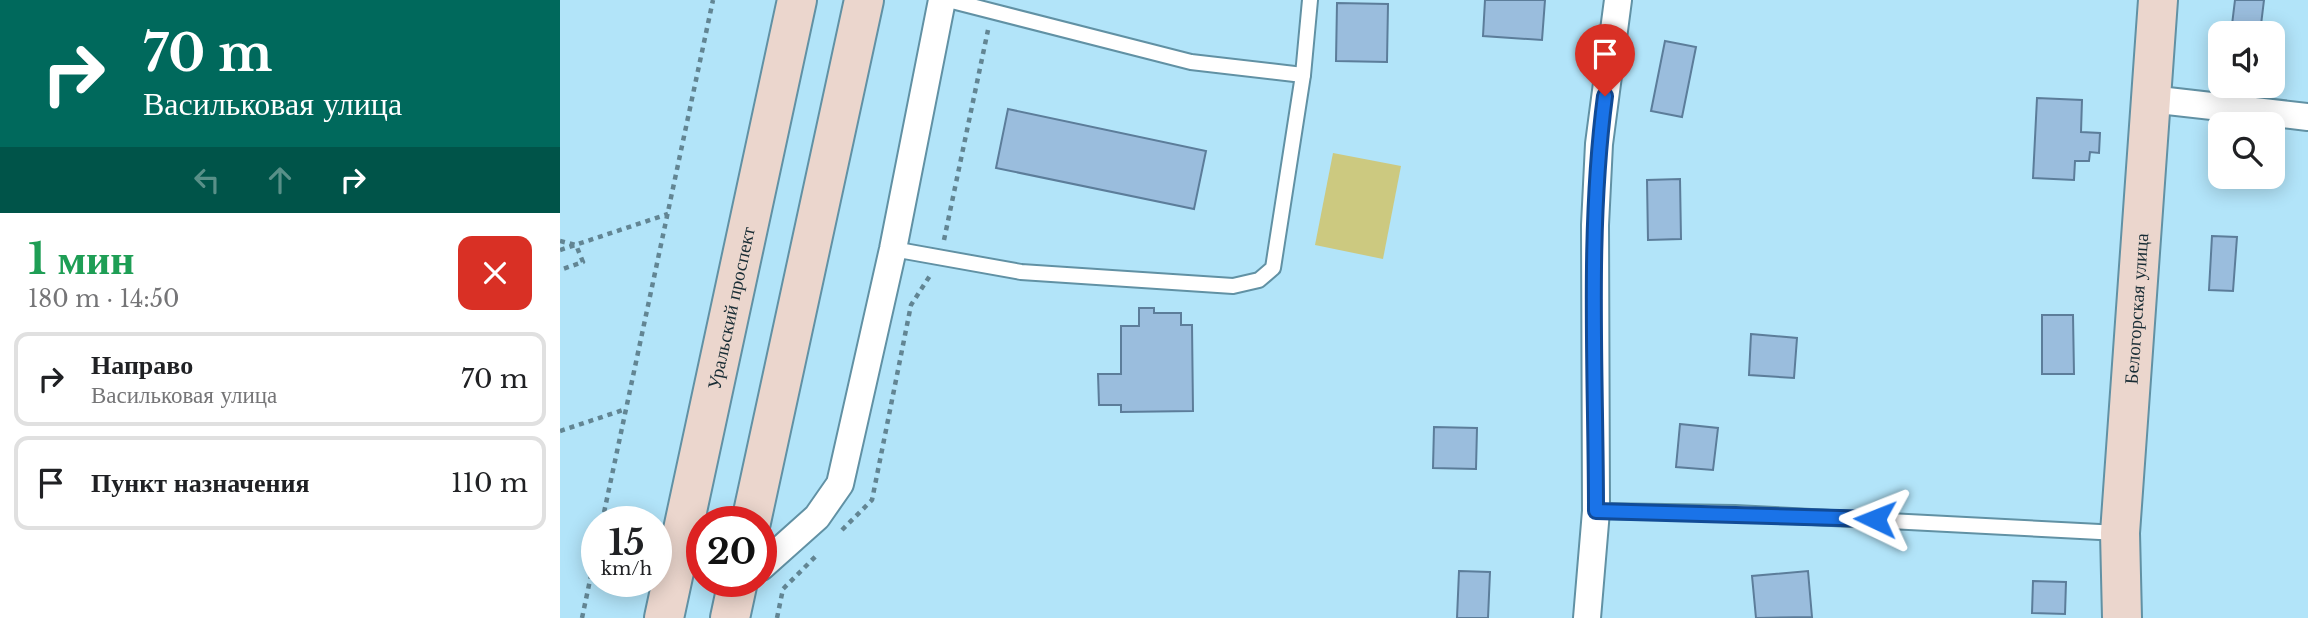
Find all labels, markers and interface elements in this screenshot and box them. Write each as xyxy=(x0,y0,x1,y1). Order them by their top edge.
map controls xyxy=(2208,21,2285,189)
button: sound xyxy=(2208,21,2285,98)
text: 70 m xyxy=(143,23,273,84)
pin xyxy=(1575,24,1635,96)
icon: right xyxy=(28,28,119,119)
icon: arrive xyxy=(1586,35,1624,73)
text: Васильковая улица xyxy=(143,84,402,124)
button: search xyxy=(2208,112,2285,189)
icon: left xyxy=(188,161,226,199)
icon: ahead xyxy=(261,161,299,199)
icon: right xyxy=(334,161,372,199)
street label: Уральский проспект xyxy=(703,224,760,392)
street label: Белогорская улица xyxy=(2120,232,2153,385)
text: 1 мин xyxy=(28,233,135,285)
button: close xyxy=(458,236,532,310)
text: 180 m · 14:50 xyxy=(28,285,179,313)
text: Направо xyxy=(91,349,193,381)
icon: right xyxy=(32,360,70,398)
text: 70 m xyxy=(461,363,528,395)
text: Васильковая улица xyxy=(91,381,277,409)
icon: arrive xyxy=(32,464,70,502)
text: Пункт назначения xyxy=(91,467,309,499)
text: 110 m xyxy=(451,467,528,499)
position arrow xyxy=(1838,482,1912,556)
speed limit sign: 20 xyxy=(686,506,777,597)
text: 15 xyxy=(608,521,645,564)
text: km/h xyxy=(601,558,652,580)

